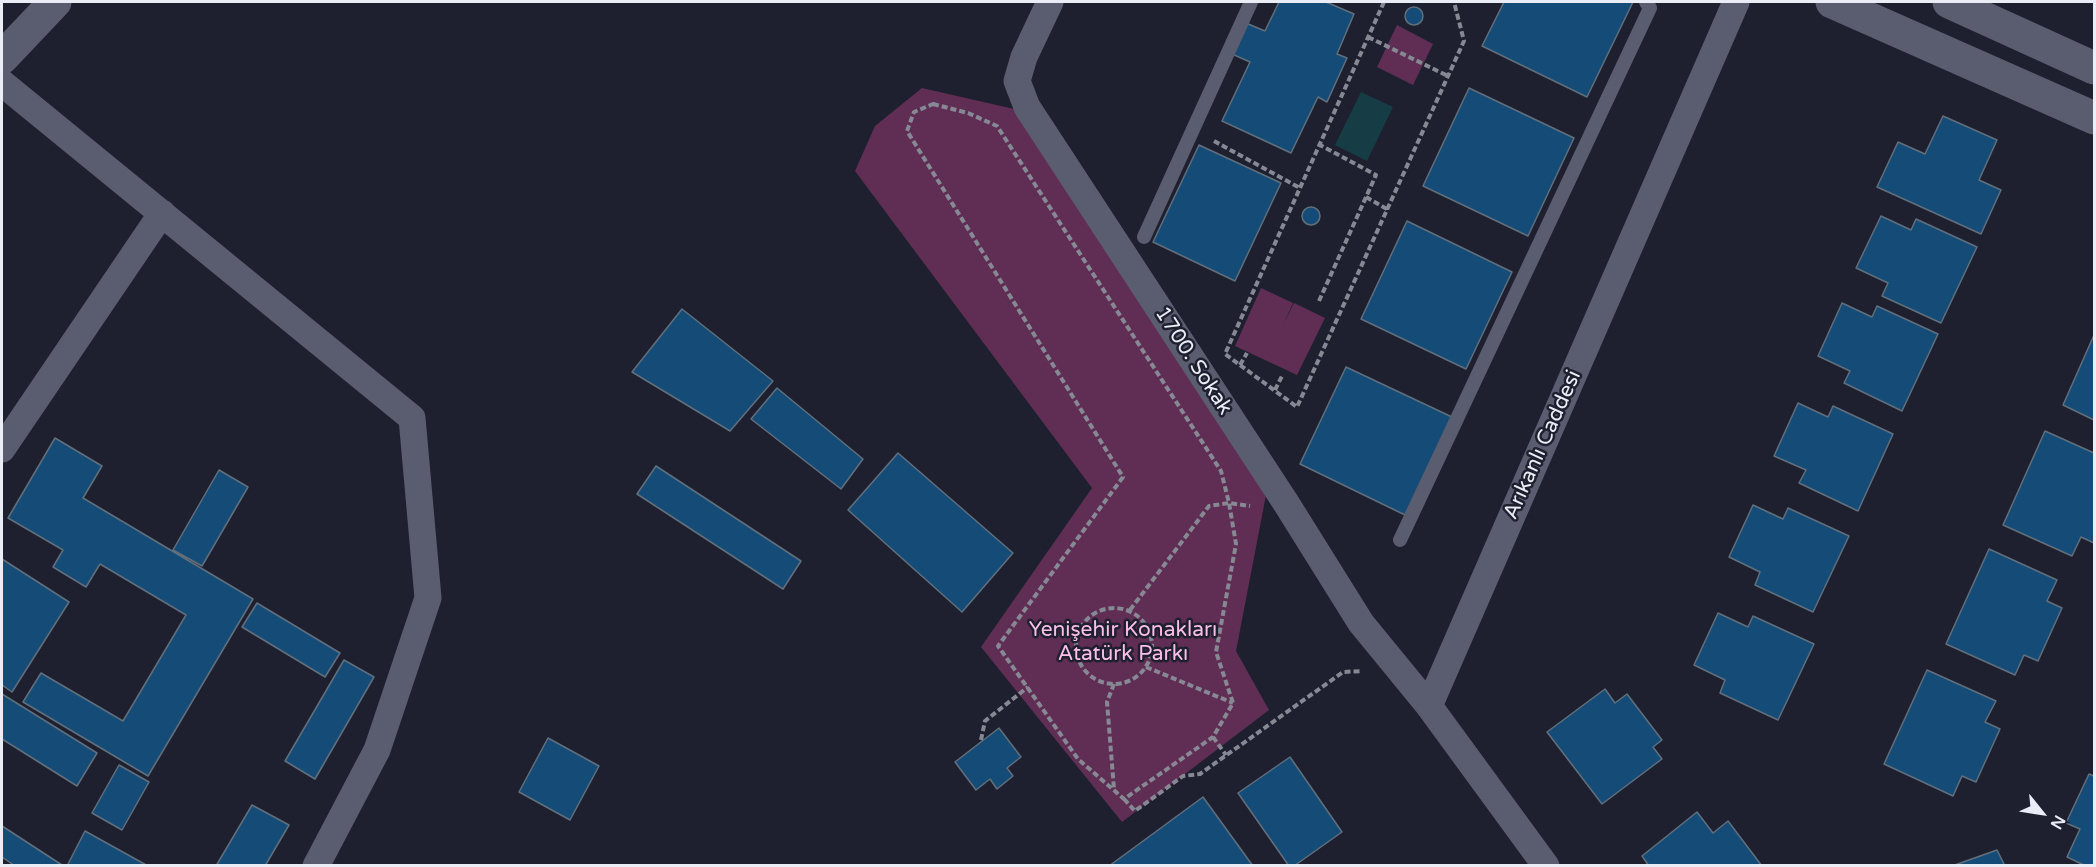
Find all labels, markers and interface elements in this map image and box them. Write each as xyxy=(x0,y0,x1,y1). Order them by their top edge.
street label: 1700. Sokak xyxy=(1149,302,1237,420)
street label: Arıkanlı Caddesi xyxy=(1499,366,1587,524)
park label: Yenişehir Konakları Atatürk Parkı xyxy=(1029,617,1217,667)
north arrow xyxy=(2012,783,2072,843)
text: N xyxy=(2046,811,2069,833)

